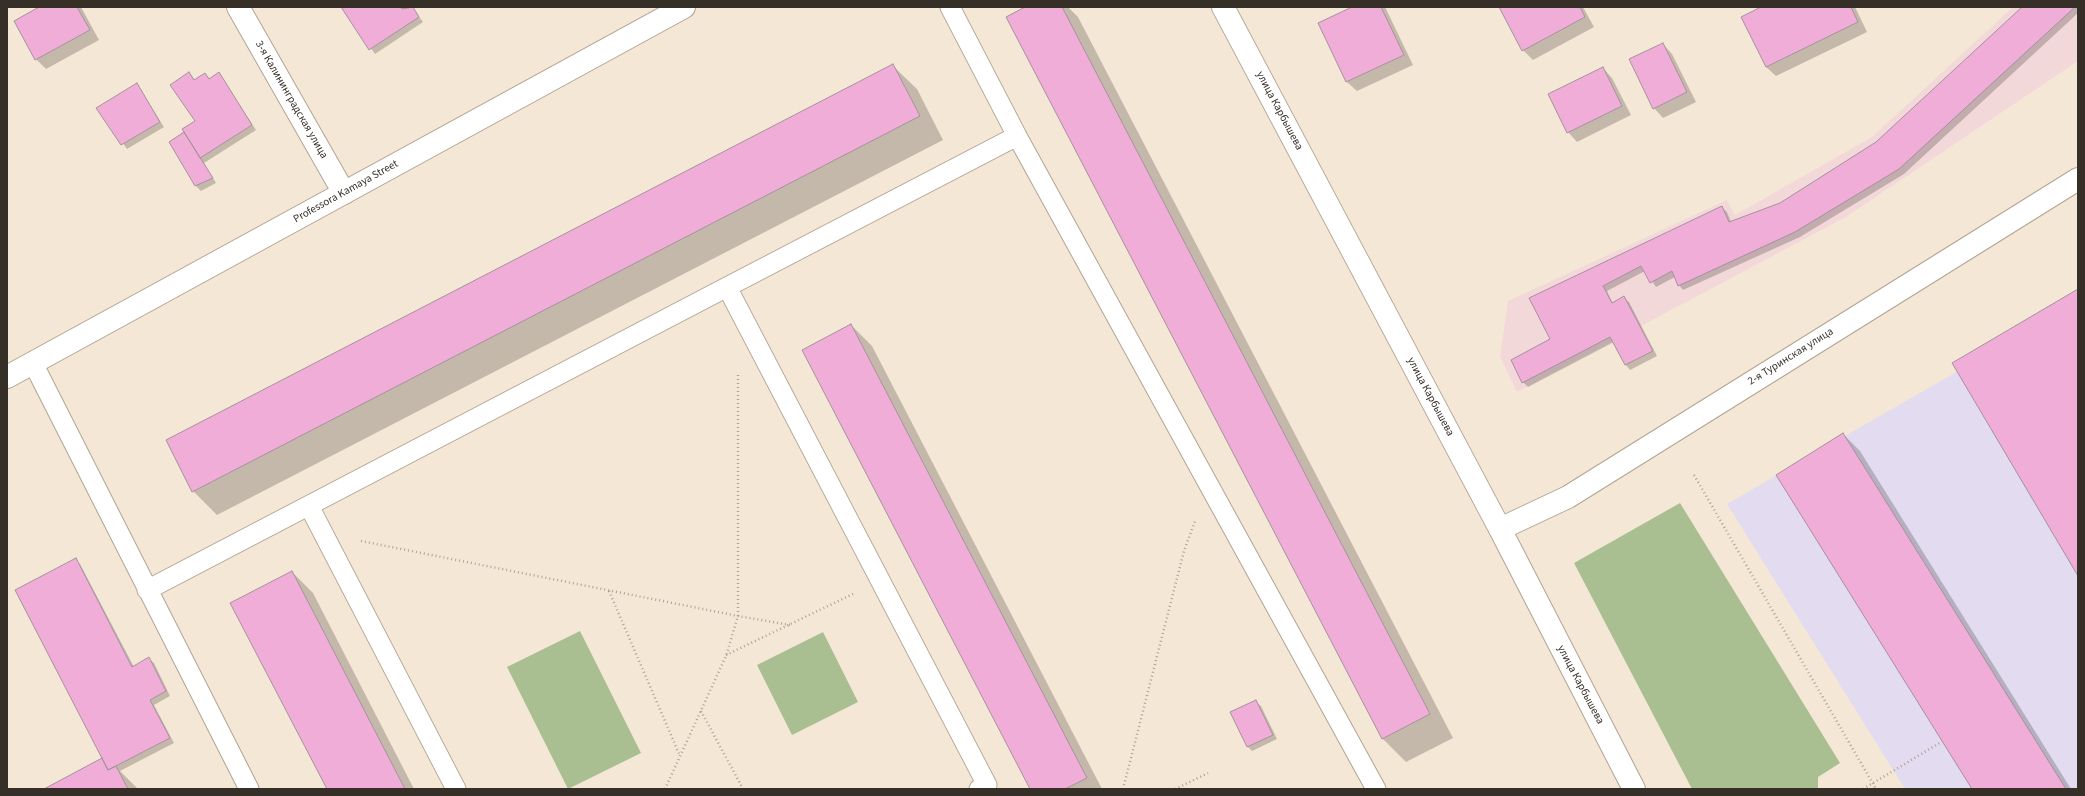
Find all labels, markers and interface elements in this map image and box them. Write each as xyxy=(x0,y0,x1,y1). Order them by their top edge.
street label: 3-я Калининградская улица xyxy=(252,39,330,161)
street label: улица Карбышева xyxy=(1253,69,1305,153)
street label: Professora Kamaya Street xyxy=(291,158,401,226)
street label: 2-я Туринская улица xyxy=(1746,325,1836,389)
street label: улица Карбышева xyxy=(1404,355,1456,439)
street label: улица Карбышева xyxy=(1554,643,1606,727)

